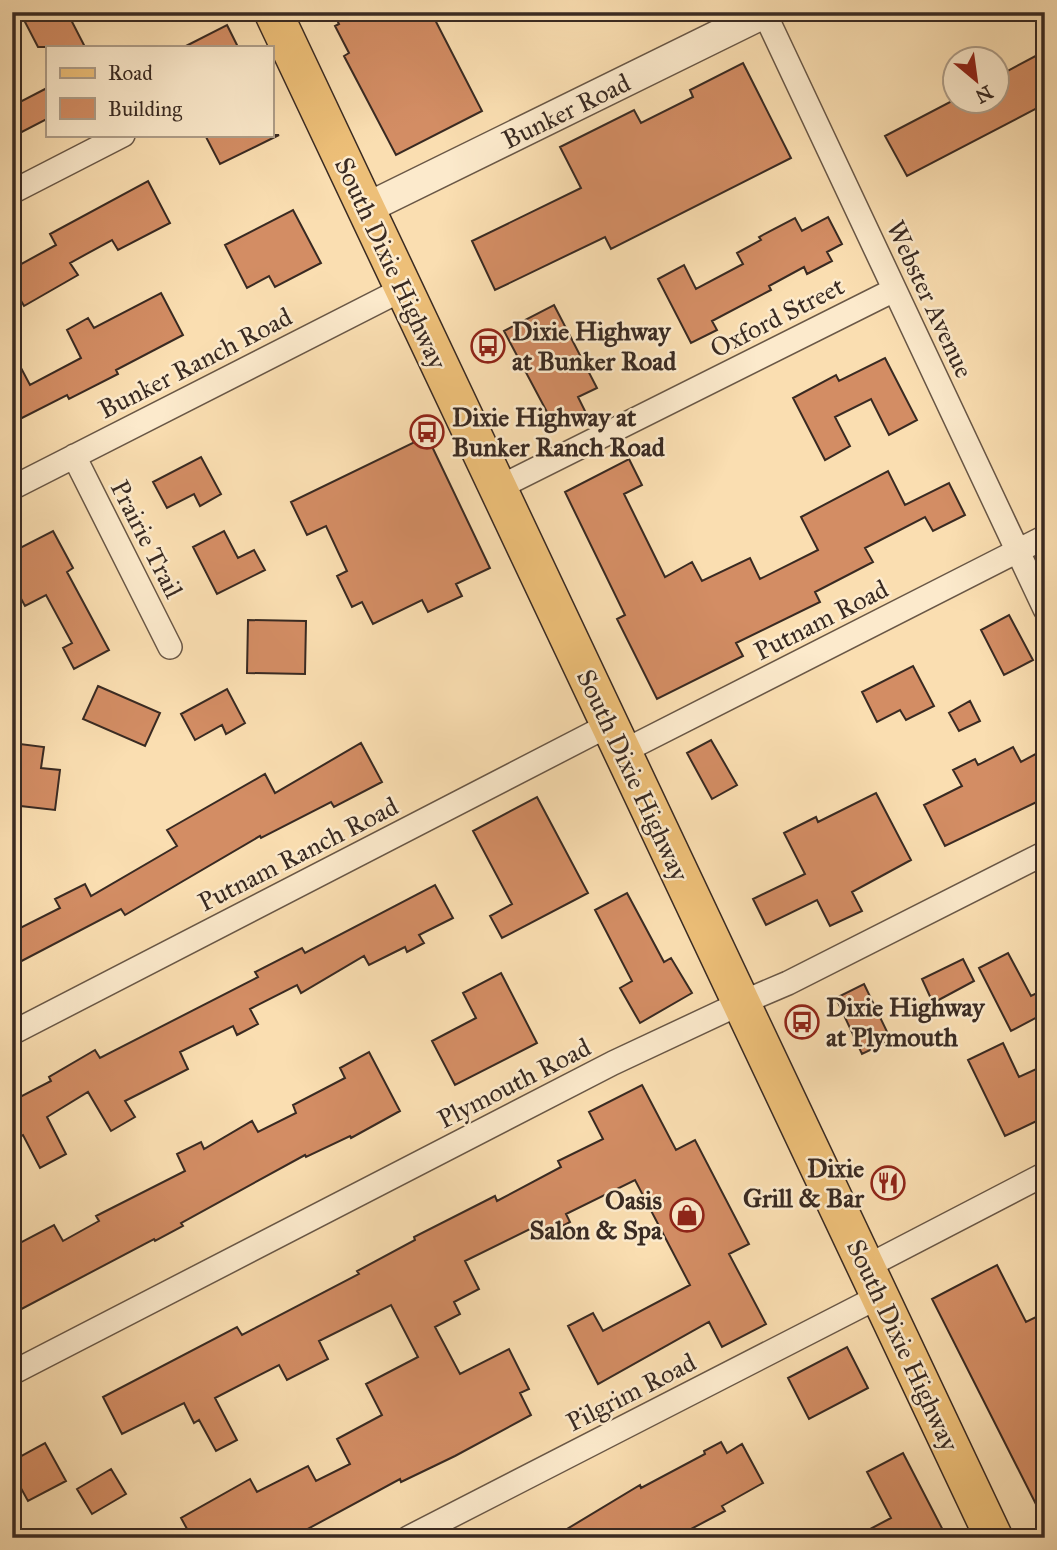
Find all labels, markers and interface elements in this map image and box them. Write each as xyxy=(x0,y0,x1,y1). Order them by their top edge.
legend xyxy=(46,46,273,136)
north arrow xyxy=(942,46,1012,116)
text: Road xyxy=(108,60,153,86)
street label: Bunker Road xyxy=(497,66,635,156)
text: N xyxy=(971,80,997,108)
text: Building xyxy=(108,96,182,122)
street label: South Dixie Highway xyxy=(328,152,454,375)
street label: Webster Avenue xyxy=(880,215,980,383)
street label: Oxford Street xyxy=(705,270,849,364)
street label: Bunker Ranch Road xyxy=(93,300,297,426)
place label: Dixie Highway at Bunker Road xyxy=(512,315,677,377)
bus stop icon: Dixie Highway at Bunker Road xyxy=(469,327,507,365)
place label: Dixie Highway at Bunker Ranch Road xyxy=(452,401,666,463)
bus stop icon: Dixie Highway at Bunker Ranch Road xyxy=(408,413,446,451)
street label: Prairie Trail xyxy=(104,475,190,603)
street label: Putnam Road xyxy=(749,573,893,667)
street label: South Dixie Highway xyxy=(570,664,696,887)
street label: Putnam Ranch Road xyxy=(193,790,403,918)
place label: Dixie Highway at Plymouth xyxy=(826,991,986,1053)
bus stop icon: Dixie Highway at Plymouth xyxy=(783,1003,821,1041)
street label: Plymouth Road xyxy=(432,1031,596,1135)
place label: Dixie Grill & Bar xyxy=(743,1152,865,1214)
restaurant icon: Dixie Grill & Bar xyxy=(869,1164,907,1202)
place label: Oasis Salon & Spa xyxy=(530,1184,663,1246)
shop icon: Oasis Salon & Spa xyxy=(668,1196,706,1234)
street label: South Dixie Highway xyxy=(840,1234,966,1457)
street label: Pilgrim Road xyxy=(561,1346,701,1438)

